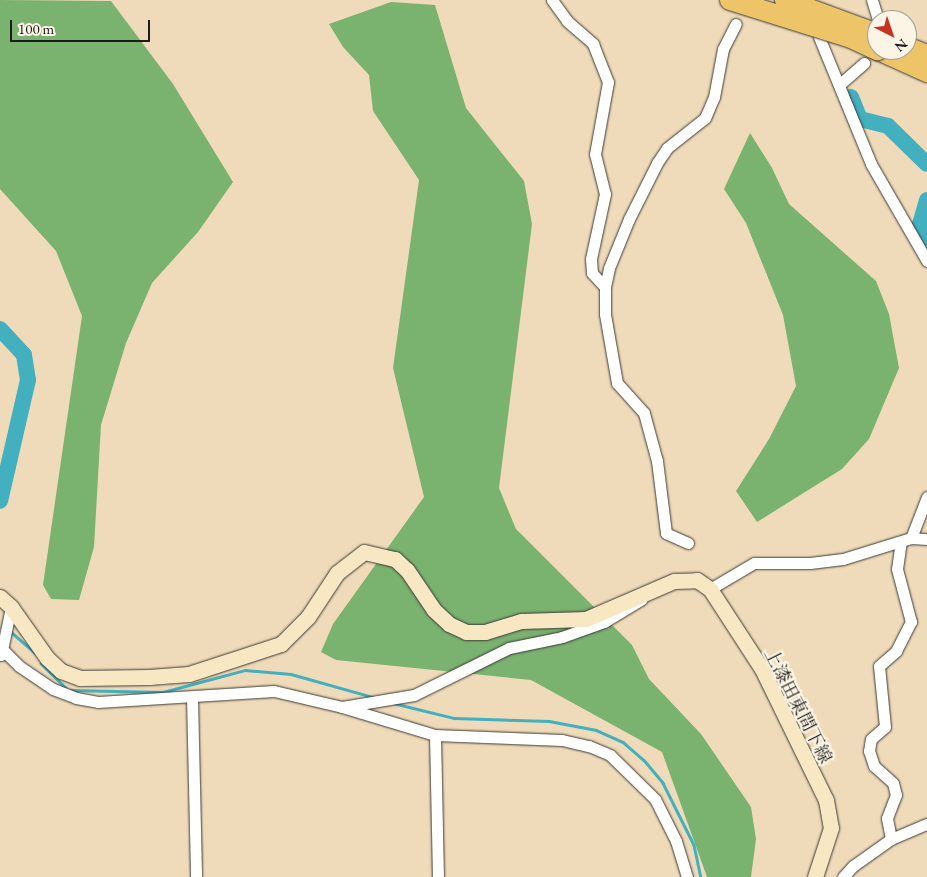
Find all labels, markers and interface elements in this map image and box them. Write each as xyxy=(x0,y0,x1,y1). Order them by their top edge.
scale bar xyxy=(12,10,152,42)
north arrow xyxy=(867,10,917,60)
text: 100 m xyxy=(18,19,54,38)
text: N xyxy=(891,35,911,56)
street label: 上漆田東間下線 xyxy=(760,645,836,767)

